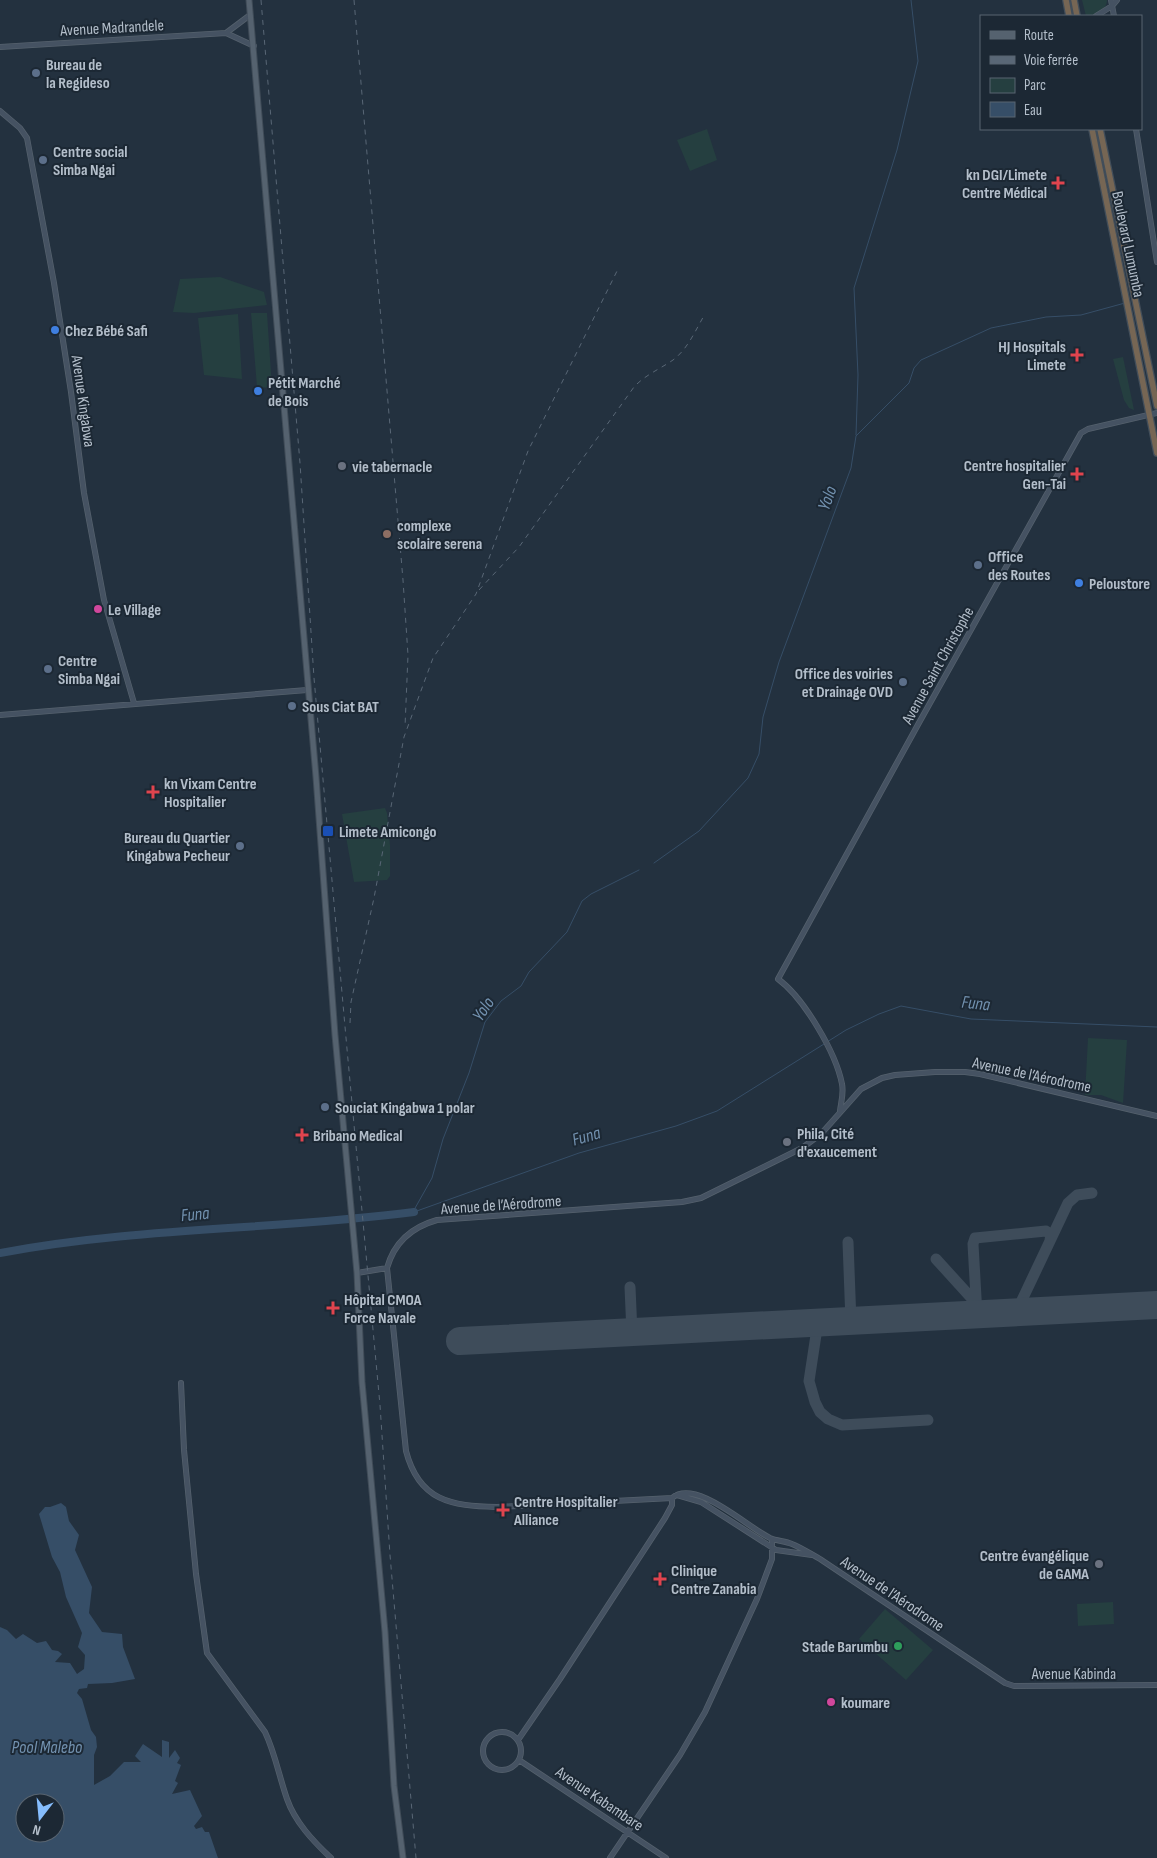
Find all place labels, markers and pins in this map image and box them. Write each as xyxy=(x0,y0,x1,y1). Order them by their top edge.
place label: Bureau de la Regideso xyxy=(46,56,110,93)
marker: Bureau de la Regideso xyxy=(30,67,42,79)
place label: Centre social Simba Ngai xyxy=(53,143,127,180)
marker: Centre social Simba Ngai xyxy=(37,154,49,166)
place label: kn DGI/Limete Centre Médical xyxy=(962,166,1047,203)
marker: kn DGI/Limete Centre Médical xyxy=(1051,176,1065,190)
place label: Chez Bébé Safi xyxy=(65,322,148,341)
marker: Chez Bébé Safi xyxy=(49,324,61,336)
place label: HJ Hospitals Limete xyxy=(998,338,1066,375)
marker: HJ Hospitals Limete xyxy=(1070,348,1084,362)
place label: Pétit Marché de Bois xyxy=(268,374,341,411)
marker: Pétit Marché de Bois xyxy=(252,385,264,397)
place label: Centre hospitalier Gen-Tai xyxy=(964,457,1066,494)
place label: vie tabernacle xyxy=(352,458,432,477)
marker: vie tabernacle xyxy=(336,460,348,472)
marker: Centre hospitalier Gen-Tai xyxy=(1070,467,1084,481)
place label: complexe scolaire serena xyxy=(397,517,482,554)
marker: complexe scolaire serena xyxy=(381,528,393,540)
place label: Office des Routes xyxy=(988,548,1050,585)
marker: Office des Routes xyxy=(972,559,984,571)
place label: Peloustore xyxy=(1089,575,1150,594)
marker: Peloustore xyxy=(1073,577,1085,589)
place label: Le Village xyxy=(108,601,161,620)
marker: Le Village xyxy=(92,603,104,615)
place label: Centre Simba Ngai xyxy=(58,652,120,689)
marker: Centre Simba Ngai xyxy=(42,663,54,675)
place label: Office des voiries et Drainage OVD xyxy=(795,665,893,702)
marker: Office des voiries et Drainage OVD xyxy=(897,676,909,688)
place label: Sous Ciat BAT xyxy=(302,698,379,717)
marker: Sous Ciat BAT xyxy=(286,700,298,712)
place label: kn Vixam Centre Hospitalier xyxy=(164,775,257,812)
marker: kn Vixam Centre Hospitalier xyxy=(146,785,160,799)
place label: Limete Amicongo xyxy=(339,823,437,842)
marker: Limete Amicongo xyxy=(321,824,335,838)
place label: Bureau du Quartier Kingabwa Pecheur xyxy=(124,829,230,866)
marker: Bureau du Quartier Kingabwa Pecheur xyxy=(234,840,246,852)
place label: Souciat Kingabwa 1 polar xyxy=(335,1099,475,1118)
marker: Souciat Kingabwa 1 polar xyxy=(319,1101,331,1113)
place label: Phila, Cité d'exaucement xyxy=(797,1125,877,1162)
place label: Bribano Medical xyxy=(313,1127,403,1146)
marker: Bribano Medical xyxy=(295,1128,309,1142)
marker: Phila, Cité d'exaucement xyxy=(781,1136,793,1148)
place label: Hôpital CMOA Force Navale xyxy=(344,1291,422,1328)
marker: Hôpital CMOA Force Navale xyxy=(326,1301,340,1315)
place label: Centre Hospitalier Alliance xyxy=(513,1493,618,1530)
marker: Centre Hospitalier Alliance xyxy=(496,1503,510,1517)
place label: Centre évangélique de GAMA xyxy=(980,1547,1089,1584)
marker: Centre évangélique de GAMA xyxy=(1093,1558,1105,1570)
place label: Clinique Centre Zanabia xyxy=(671,1562,756,1599)
marker: Clinique Centre Zanabia xyxy=(653,1572,667,1586)
place label: Stade Barumbu xyxy=(802,1638,888,1657)
marker: Stade Barumbu xyxy=(892,1640,904,1652)
place label: koumare xyxy=(841,1694,890,1713)
marker: koumare xyxy=(825,1696,837,1708)

